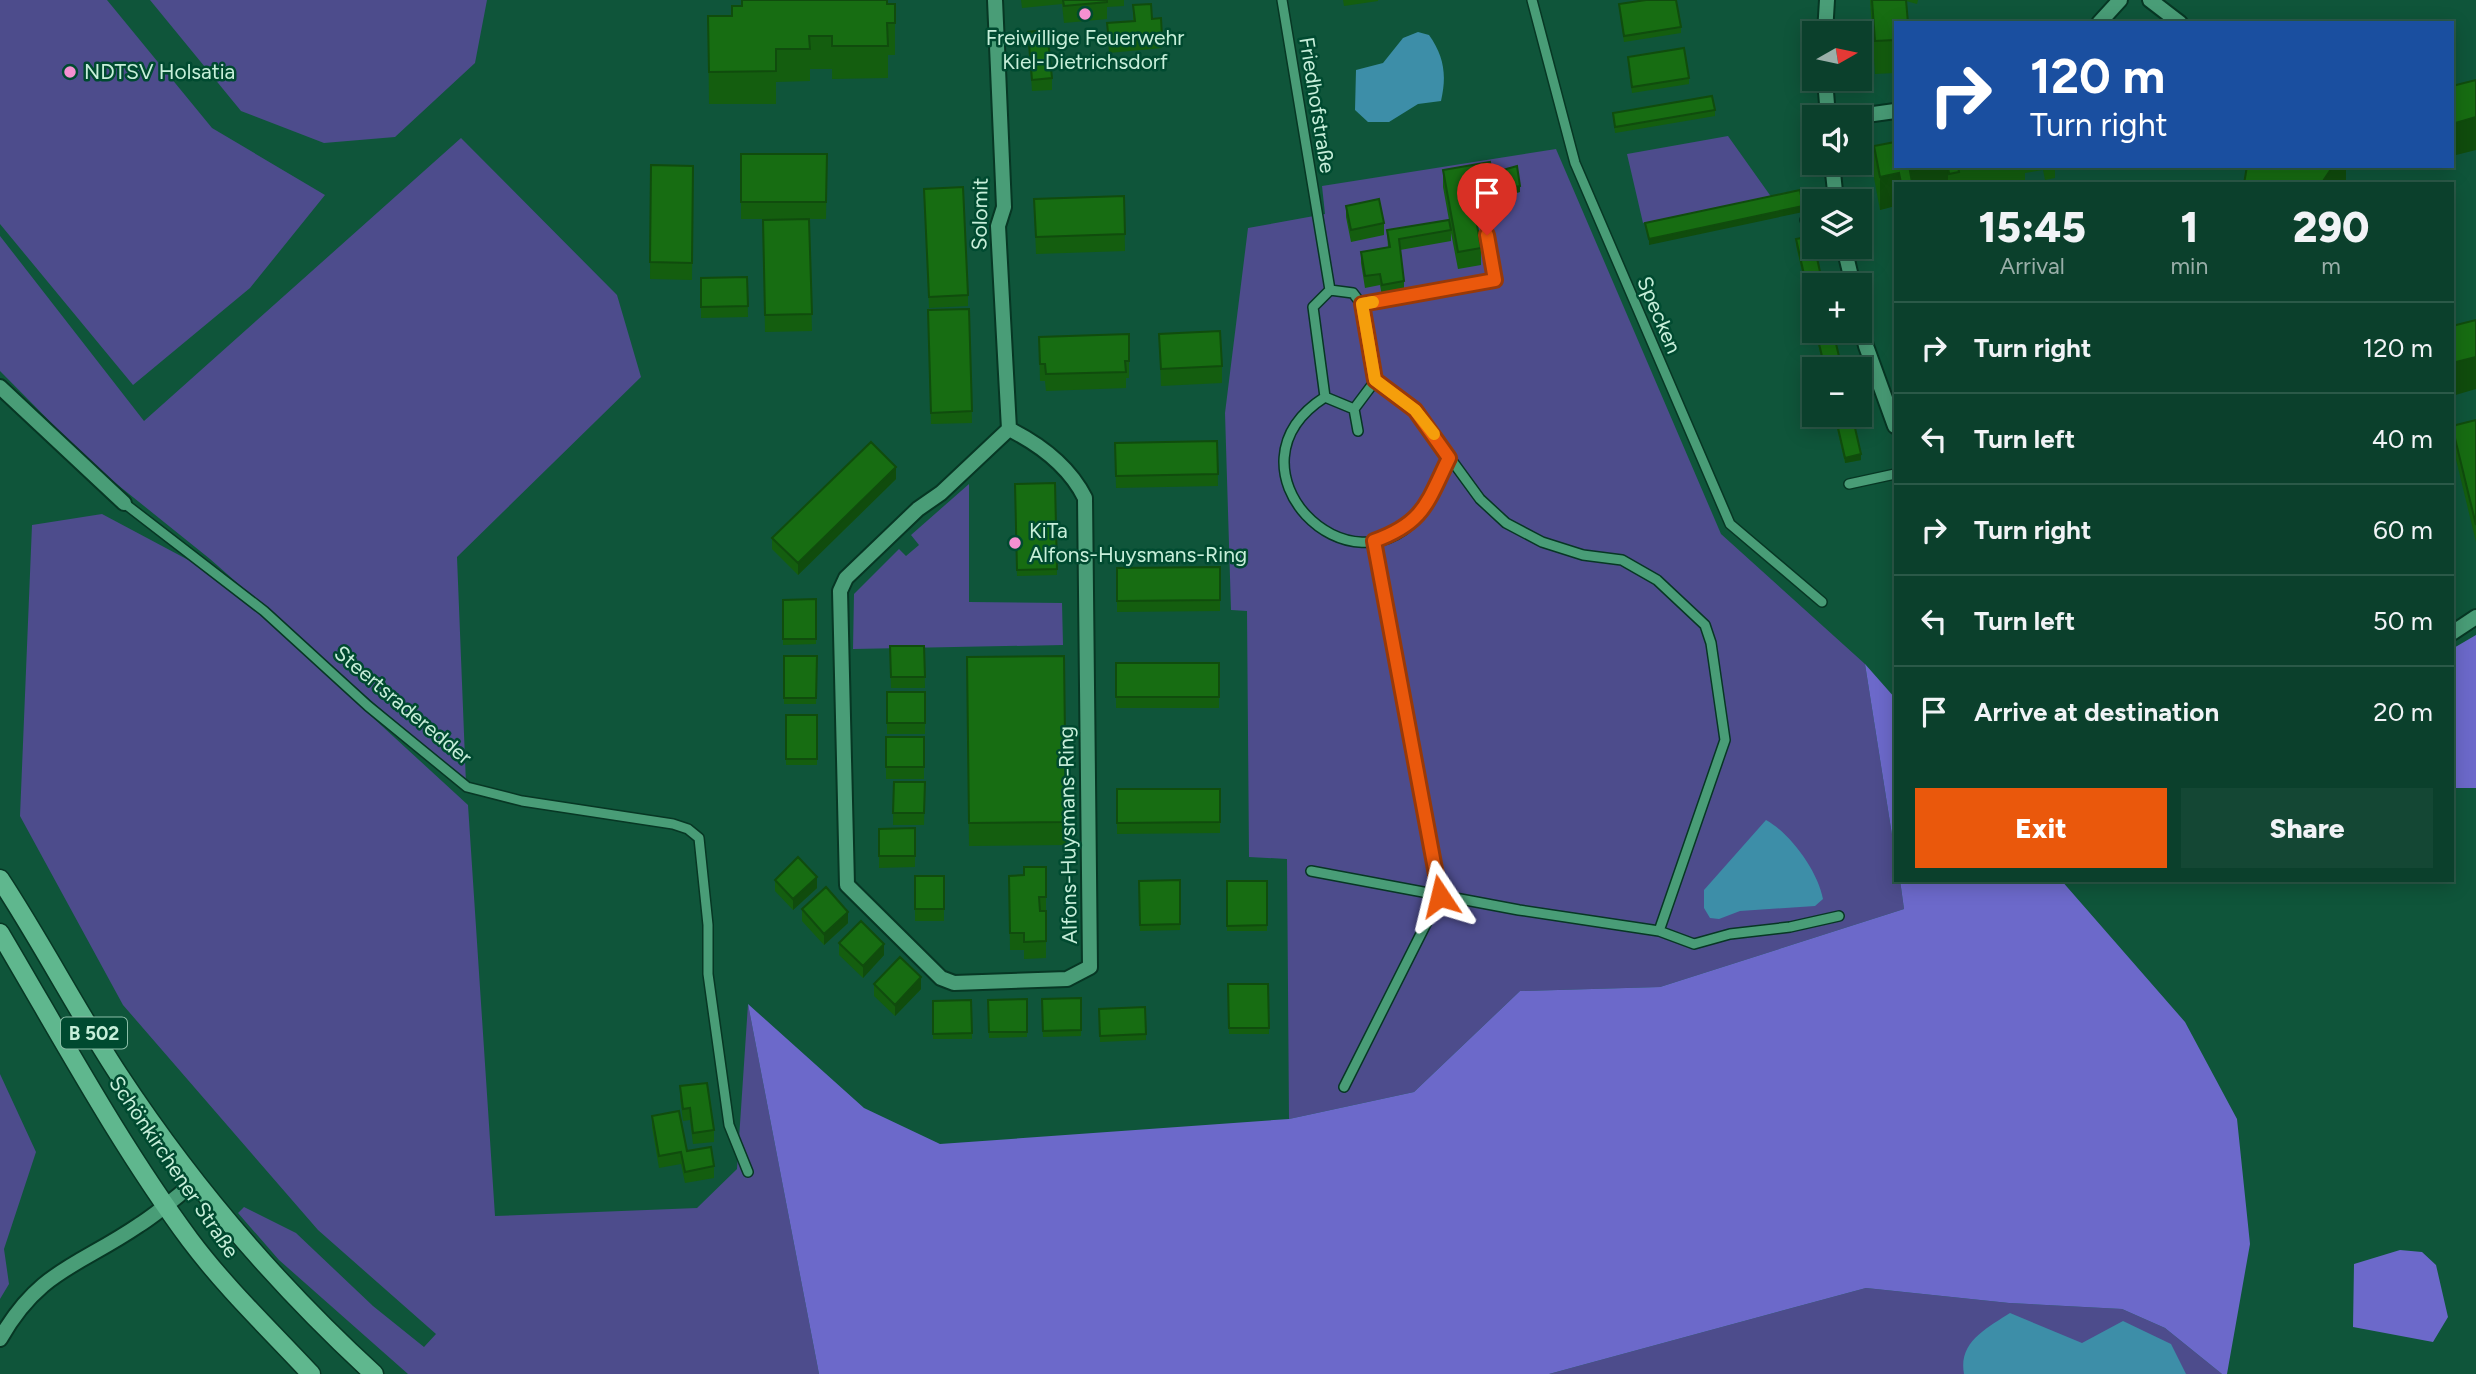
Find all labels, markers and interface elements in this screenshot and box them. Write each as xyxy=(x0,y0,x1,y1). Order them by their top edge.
marker: Freiwillige Feuerwehr Kiel-Dietrichsdorf xyxy=(1077,6,1093,22)
north arrow xyxy=(1802,21,1872,91)
map controls xyxy=(1802,21,1872,427)
place label: Freiwillige Feuerwehr Kiel-Dietrichsdorf xyxy=(986,25,1184,74)
street label: Friedhofstraße xyxy=(1294,35,1341,175)
text: 120 m xyxy=(2030,46,2165,105)
icon: right xyxy=(1915,49,2006,140)
place label: NDTSV Holsatia xyxy=(84,59,235,84)
marker: NDTSV Holsatia xyxy=(62,64,78,80)
button: sound xyxy=(1802,105,1872,175)
text: Turn right xyxy=(2030,106,2168,144)
pin xyxy=(1457,163,1517,235)
icon: arrive xyxy=(1468,174,1506,212)
street label: Solomit xyxy=(966,177,993,250)
button: layers xyxy=(1802,189,1872,259)
text: 15:45 xyxy=(1979,202,2086,253)
text: 1 xyxy=(2180,202,2198,253)
text: 290 xyxy=(2293,202,2369,253)
text: Arrival xyxy=(2000,252,2065,280)
text: min xyxy=(2170,252,2208,280)
text: m xyxy=(2321,252,2341,280)
street label: Specken xyxy=(1632,273,1687,357)
button: + xyxy=(1802,273,1872,343)
icon: right xyxy=(1915,329,1953,367)
text: Turn right xyxy=(1974,332,2091,364)
text: 120 m xyxy=(2363,332,2433,364)
button: − xyxy=(1802,357,1872,427)
icon: left xyxy=(1915,420,1953,458)
text: Turn left xyxy=(1974,423,2075,455)
text: 40 m xyxy=(2372,423,2433,455)
icon: right xyxy=(1915,511,1953,549)
text: Turn right xyxy=(1974,514,2091,546)
text: 60 m xyxy=(2373,514,2433,546)
place label: KiTa Alfons-Huysmans-Ring xyxy=(1029,518,1247,567)
marker: KiTa Alfons-Huysmans-Ring xyxy=(1007,535,1023,551)
icon: left xyxy=(1915,602,1953,640)
text: Turn left xyxy=(1974,605,2075,637)
text: 50 m xyxy=(2373,605,2433,637)
street label: Steertsraderedder xyxy=(329,640,477,769)
icon: arrive xyxy=(1915,693,1953,731)
text: Arrive at destination xyxy=(1974,696,2219,728)
text: 20 m xyxy=(2373,696,2433,728)
street label: Alfons-Huysmans-Ring xyxy=(1053,726,1082,944)
button: Exit xyxy=(1915,788,2167,868)
button: Share xyxy=(2181,788,2433,868)
position arrow xyxy=(1403,859,1477,933)
road number: B 502 xyxy=(61,1018,127,1049)
street label: Schönkirchener Straße xyxy=(104,1071,245,1262)

